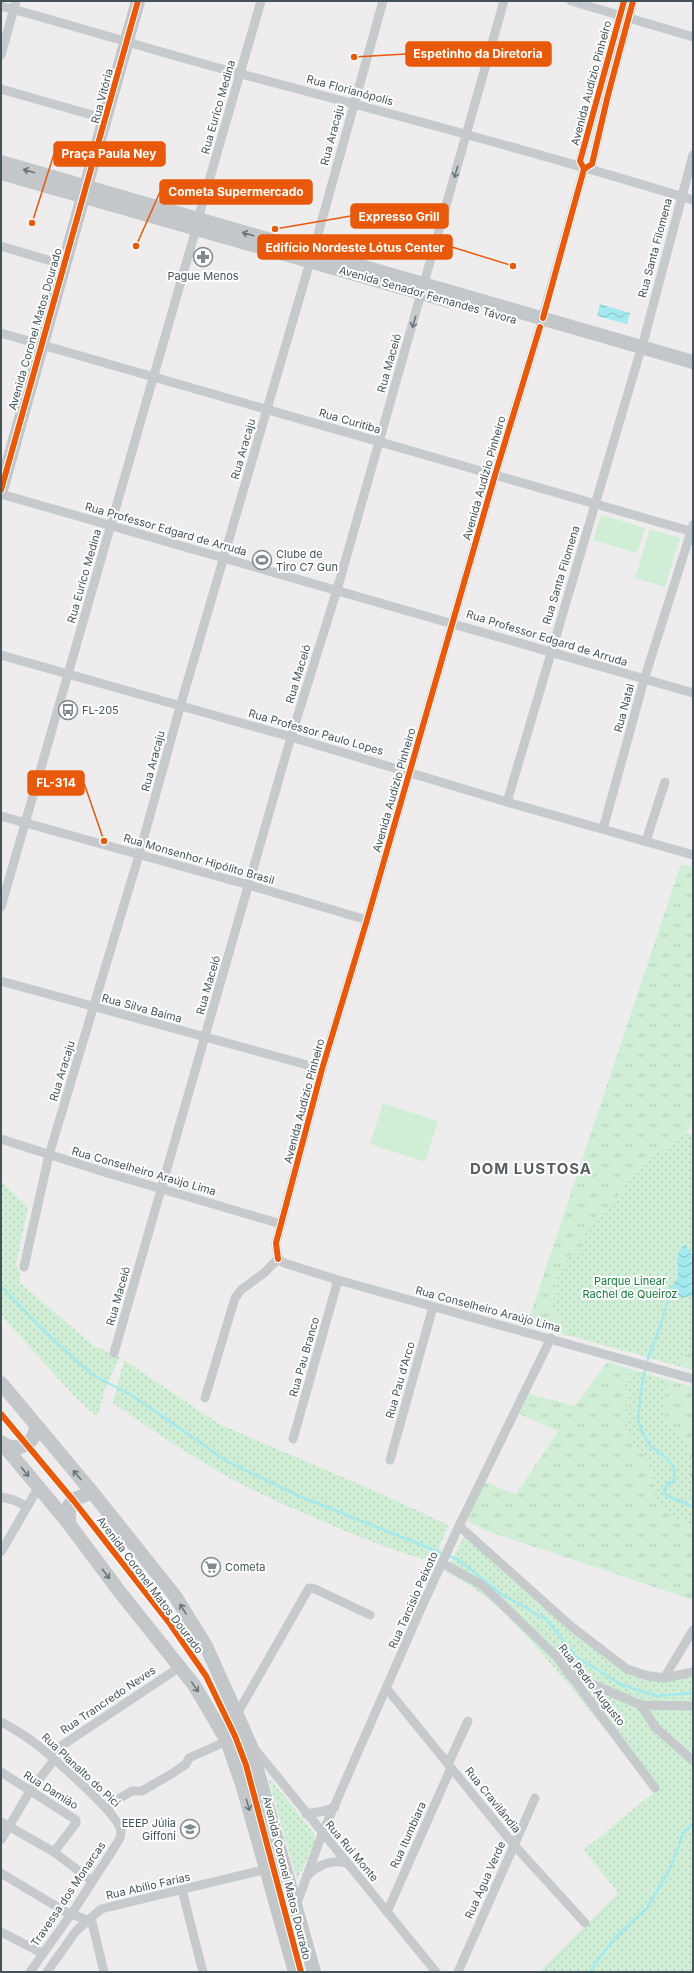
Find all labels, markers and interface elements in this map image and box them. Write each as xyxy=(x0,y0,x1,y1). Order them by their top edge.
street label: Avenida Audízio Pinheiro xyxy=(568,19,615,147)
callout: Espetinho da Diretoria xyxy=(406,42,551,66)
text: Espetinho da Diretoria xyxy=(413,46,543,61)
street label: Rua Euríco Medina xyxy=(198,58,238,156)
street label: Rua Vitória xyxy=(88,67,116,125)
street label: Rua Florianópolis xyxy=(305,72,395,108)
street label: Rua Aracaju xyxy=(317,103,347,167)
callout: Praça Paula Ney xyxy=(54,142,165,166)
text: Praça Paula Ney xyxy=(62,146,157,161)
one-way arrow xyxy=(452,165,459,178)
one-way arrow xyxy=(23,166,36,174)
callout: Cometa Supermercado xyxy=(160,180,312,204)
text: Cometa Supermercado xyxy=(168,184,304,199)
street label: Rua Santa Filomena xyxy=(635,197,675,299)
callout: Expresso Grill xyxy=(351,204,448,228)
text: Expresso Grill xyxy=(359,209,439,224)
one-way arrow xyxy=(242,229,255,237)
callout: Edifício Nordeste Lótus Center xyxy=(258,235,452,259)
text: Edifício Nordeste Lótus Center xyxy=(266,240,445,255)
street label: Avenida Coronel Matos Dourado xyxy=(5,246,65,412)
pharmacy icon: Pague Menos xyxy=(192,246,214,268)
street label: Avenida Senador Fernandes Távora xyxy=(337,263,519,327)
place label: Pague Menos xyxy=(167,269,239,283)
one-way arrow xyxy=(410,315,417,328)
street label: Rua Maceió xyxy=(374,331,404,394)
street label: Rua Curitiba xyxy=(317,405,383,437)
street label: Avenida Audízio Pinheiro xyxy=(460,414,509,542)
street label: Rua Aracaju xyxy=(228,417,258,481)
street label: Rua Professor Edgard de Arruda xyxy=(83,499,249,559)
street label: Rua Santa Filomena xyxy=(539,524,583,626)
street label: Rua Euríco Medina xyxy=(64,527,104,625)
place label: Clube de Tiro C7 Gun xyxy=(276,547,338,574)
sports icon: Clube de Tiro C7 Gun xyxy=(251,549,273,571)
street label: Rua Professor Edgard de Arruda xyxy=(465,607,629,669)
street label: Rua Maceió xyxy=(282,642,314,705)
street label: Rua Natal xyxy=(611,682,637,734)
bus stop icon: FL-205 xyxy=(57,699,79,721)
place label: FL-205 xyxy=(82,703,119,717)
street label: Rua Professor Paulo Lopes xyxy=(247,706,385,758)
street label: Avenida Audízio Pinheiro xyxy=(370,726,419,854)
street label: Rua Aracaju xyxy=(138,729,168,793)
callout: FL-314 xyxy=(28,771,84,795)
text: FL-314 xyxy=(36,775,76,790)
street label: Rua Monsenhor Hipólito Brasil xyxy=(122,831,276,887)
street label: Rua Maceió xyxy=(193,953,223,1016)
street label: Rua Silva Baima xyxy=(100,991,184,1025)
street label: Avenida Audízio Pinheiro xyxy=(281,1037,328,1165)
street label: Rua Aracaju xyxy=(46,1039,78,1103)
street label: Rua Conselheiro Araújo Lima xyxy=(70,1144,218,1198)
district label: DOM LUSTOSA xyxy=(470,1159,592,1178)
street label: Rua Maceió xyxy=(103,1264,133,1327)
park label: Parque Linear Rachel de Queiroz xyxy=(583,1274,677,1301)
street label: Rua Conselheiro Araújo Lima xyxy=(414,1283,562,1335)
street label: Rua Pau Branco xyxy=(286,1315,322,1399)
street label: Rua Pau d'Arco xyxy=(382,1340,418,1420)
one-way arrow xyxy=(21,1467,30,1478)
one-way arrow xyxy=(73,1470,82,1480)
street label: Avenida Coronel Matos Dourado xyxy=(94,1514,206,1657)
street label: Rua Tarcísio Peixoto xyxy=(385,1549,441,1651)
supermarket icon: Cometa xyxy=(200,1556,222,1578)
place label: Cometa xyxy=(225,1560,266,1574)
one-way arrow xyxy=(102,1568,111,1579)
one-way arrow xyxy=(179,1603,187,1615)
street label: Rua Pedro Augusto xyxy=(556,1641,629,1729)
street label: Rua Trancredo Neves xyxy=(58,1663,158,1737)
one-way arrow xyxy=(191,1681,199,1692)
street label: Rua Planalto do Pici xyxy=(39,1730,123,1810)
street label: Rua Cravilândia xyxy=(462,1764,524,1836)
street label: Rua Damião xyxy=(21,1768,81,1813)
street label: Avenida Coronel Matos Dourado xyxy=(260,1795,314,1962)
one-way arrow xyxy=(245,1798,252,1811)
street label: Rua Itumbiara xyxy=(387,1799,429,1871)
place label: EEEP Júlia Giffoni xyxy=(122,1816,176,1843)
school or university icon: EEEP Júlia Giffoni xyxy=(179,1818,201,1840)
street label: Rua Rui Monte xyxy=(322,1818,382,1884)
street label: Travessa dos Monarcas xyxy=(28,1839,108,1949)
street label: Rua Água Verde xyxy=(462,1839,508,1921)
street label: Rua Abílio Farias xyxy=(104,1869,192,1903)

